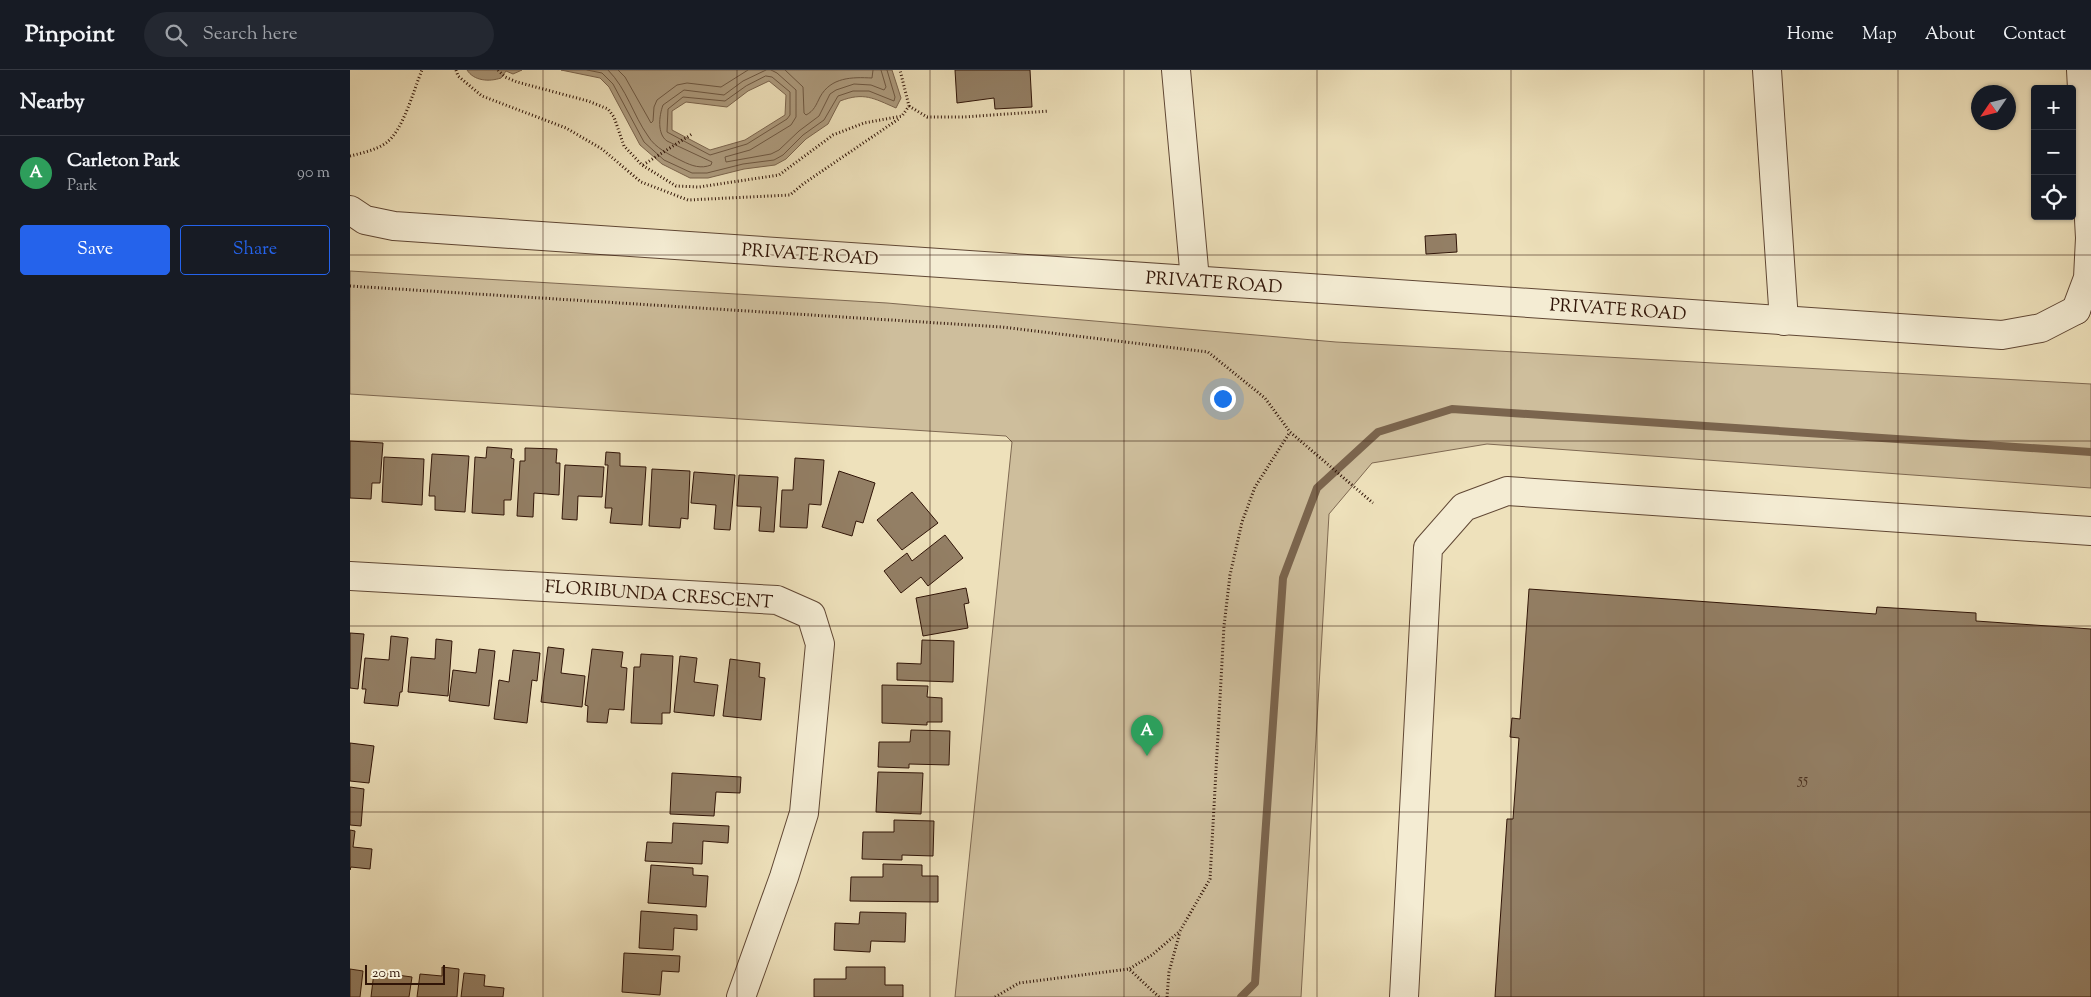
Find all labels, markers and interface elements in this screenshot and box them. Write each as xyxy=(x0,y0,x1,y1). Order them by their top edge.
search box xyxy=(144,12,494,57)
text: Pinpoint xyxy=(25,18,114,52)
icon: search xyxy=(162,21,190,49)
text: Search here xyxy=(202,21,298,48)
text: Home xyxy=(1787,22,1834,48)
text: Map xyxy=(1862,22,1897,48)
text: About xyxy=(1925,22,1975,48)
text: Contact xyxy=(2003,22,2066,48)
north arrow xyxy=(1971,85,2016,130)
map controls xyxy=(2031,85,2076,220)
button: + xyxy=(2031,85,2076,130)
text: Nearby xyxy=(20,88,85,118)
button: − xyxy=(2031,130,2076,175)
text: Carleton Park xyxy=(67,148,180,175)
text: A xyxy=(30,162,43,185)
text: 90 m xyxy=(297,162,330,185)
text: Park xyxy=(67,175,98,198)
button: locate xyxy=(2031,175,2076,220)
button: Save xyxy=(20,225,170,275)
button: Share xyxy=(180,225,330,275)
street label: PRIVATE ROAD xyxy=(741,238,879,274)
street label: PRIVATE ROAD xyxy=(1145,266,1283,302)
street label: PRIVATE ROAD xyxy=(1549,293,1687,329)
your location xyxy=(1210,386,1236,412)
street label: FLORIBUNDA CRESCENT xyxy=(544,575,774,617)
pin: A xyxy=(1131,715,1163,756)
house number: 55 xyxy=(1797,770,1808,791)
scale bar xyxy=(365,962,445,985)
text: 20 m xyxy=(372,964,401,984)

